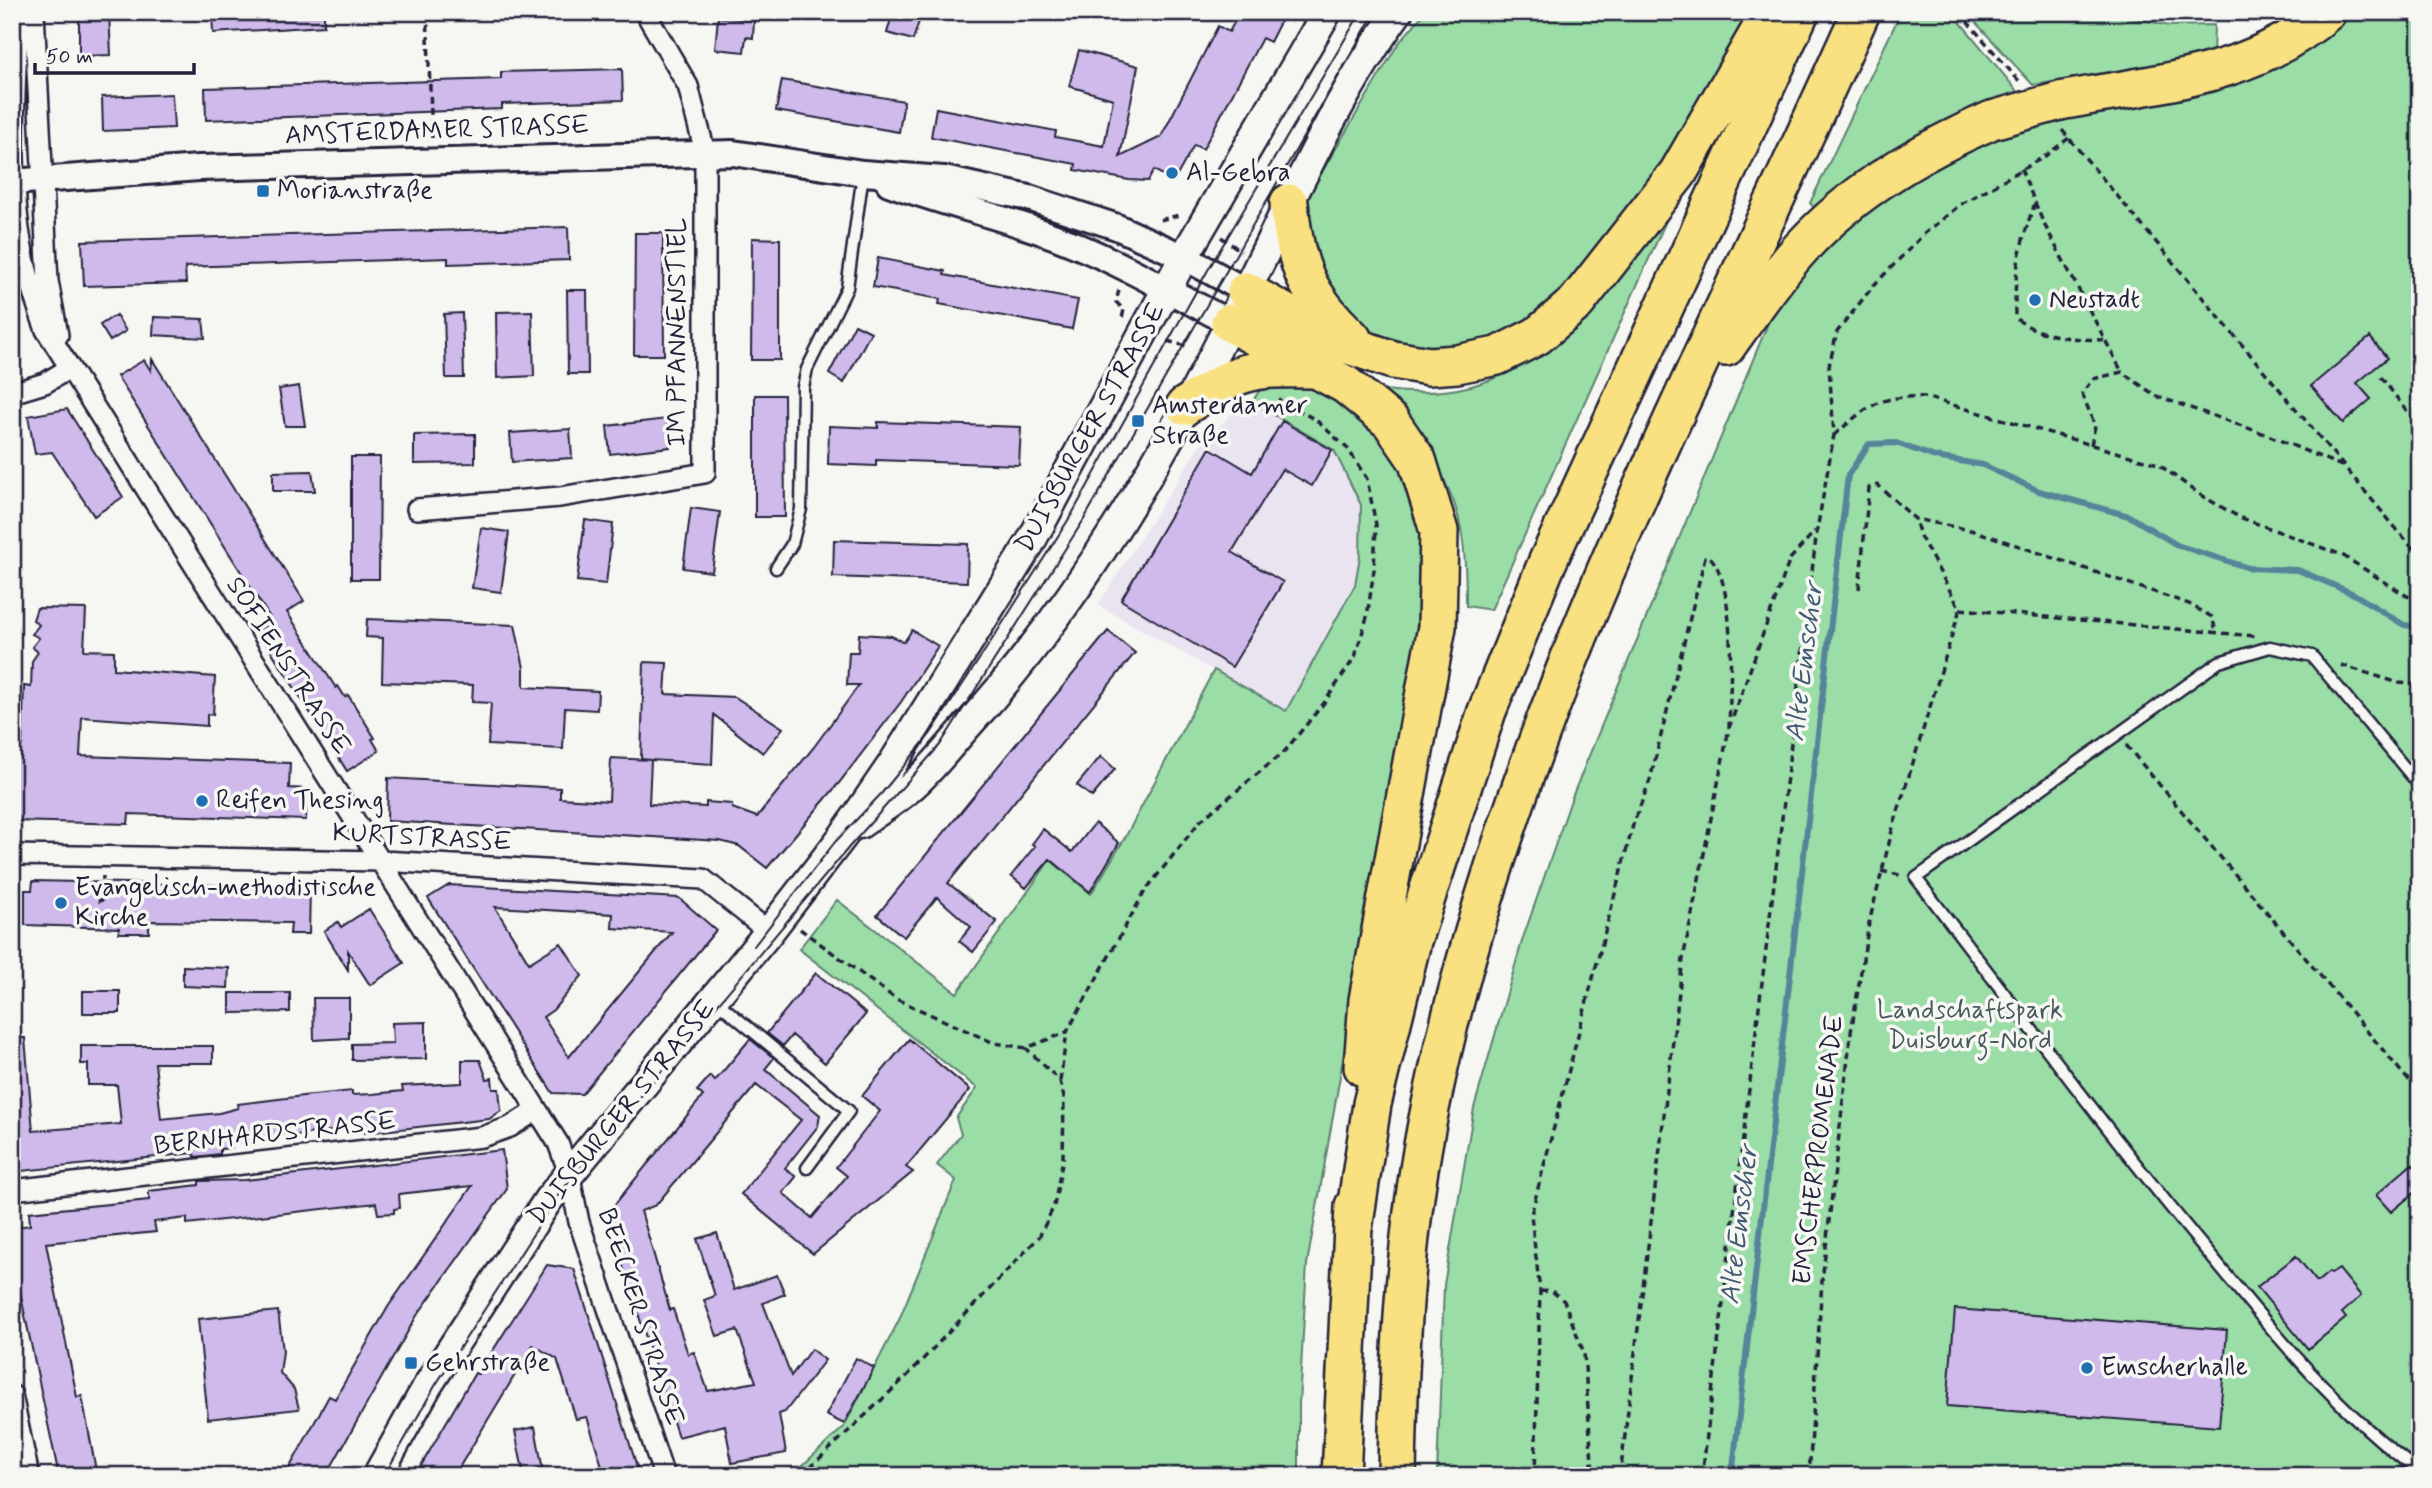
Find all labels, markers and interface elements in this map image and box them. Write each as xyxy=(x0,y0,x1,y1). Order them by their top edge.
scale bar xyxy=(35,32,194,76)
text: 50 m xyxy=(46,43,93,71)
street label: AMSTERDAMER STRASSE xyxy=(284,109,590,153)
place label: Al-Gebra xyxy=(1186,156,1290,190)
marker: Al-Gebra xyxy=(1164,165,1180,181)
place label: Morianstraße xyxy=(277,174,433,208)
marker: Morianstraße xyxy=(255,183,271,199)
street label: IM PFANNENSTIEL xyxy=(661,218,695,446)
place label: Neustadt xyxy=(2049,283,2140,317)
marker: Neustadt xyxy=(2027,292,2043,308)
street label: DUISBURGER STRASSE xyxy=(1008,297,1174,559)
place label: Amsterdamer Straße xyxy=(1152,389,1308,453)
marker: Amsterdamer Straße xyxy=(1130,413,1146,429)
street label: SOFIENSTRASSE xyxy=(218,570,358,762)
water label: Alte Emscher xyxy=(1777,577,1833,744)
place label: Reifen Thesing xyxy=(216,784,384,818)
marker: Reifen Thesing xyxy=(194,793,210,809)
street label: KURTSTRASSE xyxy=(332,816,512,860)
place label: Evangelisch-methodistische Kirche xyxy=(75,871,376,935)
marker: Evangelisch-methodistische Kirche xyxy=(53,895,69,911)
street label: DUISBURGER STRASSE xyxy=(520,993,724,1233)
park label: Landschaftspark Duisburg-Nord xyxy=(1877,994,2063,1061)
street label: EMSCHERPROMENADE xyxy=(1786,1013,1852,1287)
street label: BERNHARDSTRASSE xyxy=(152,1104,398,1164)
water label: Alte Emscher xyxy=(1712,1140,1768,1307)
street label: BEECKER STRASSE xyxy=(589,1204,691,1430)
place label: Gehrstraße xyxy=(425,1346,550,1380)
place label: Emscherhalle xyxy=(2101,1351,2248,1385)
marker: Gehrstraße xyxy=(403,1355,419,1371)
marker: Emscherhalle xyxy=(2079,1360,2095,1376)

